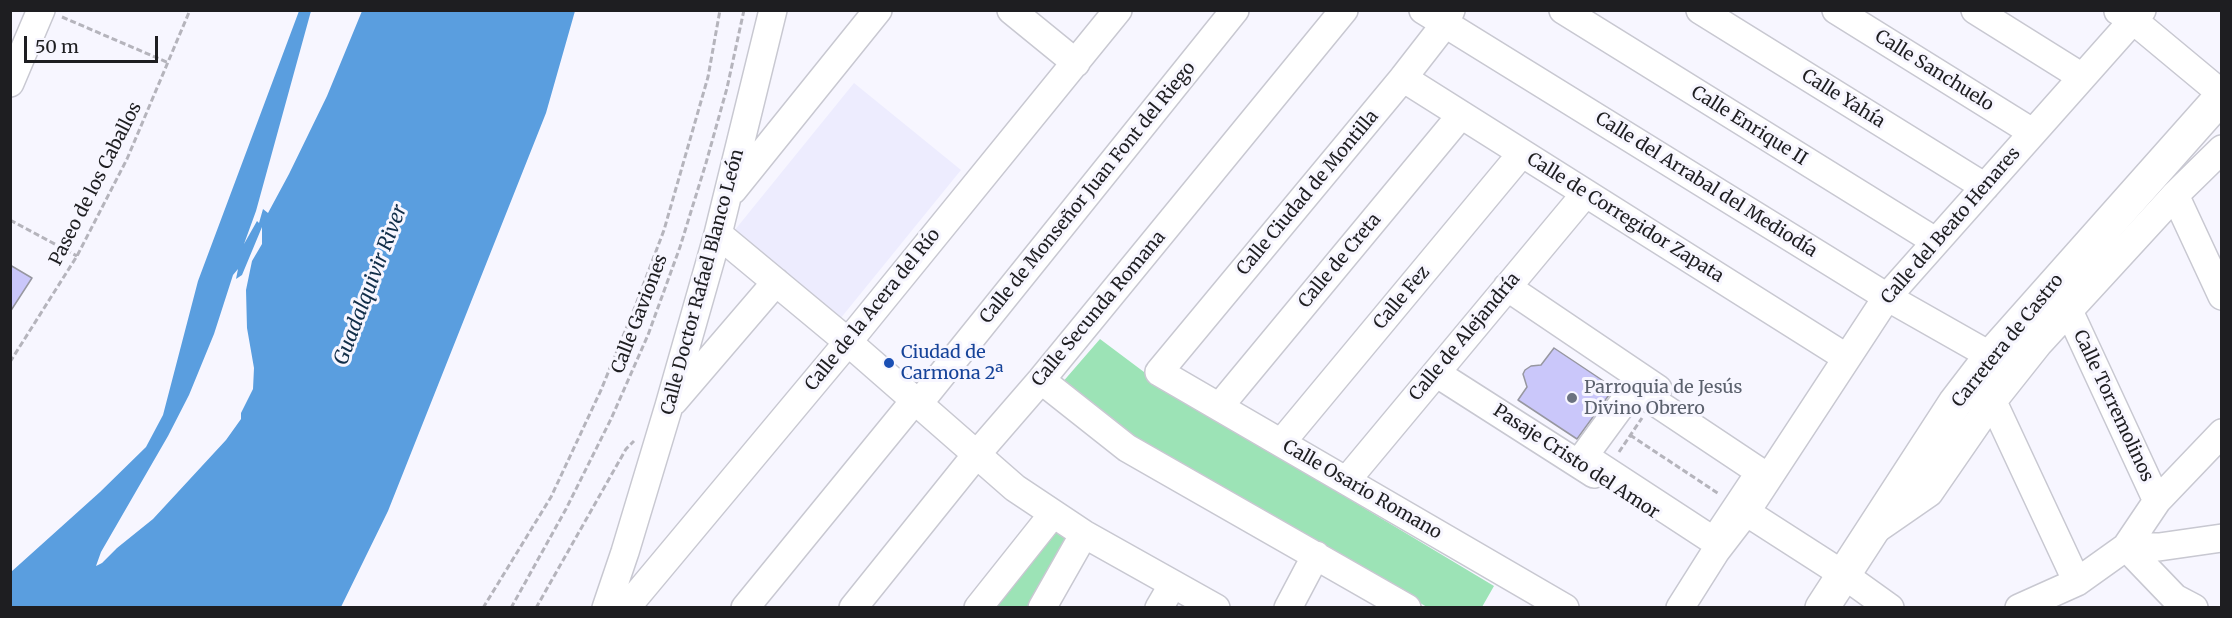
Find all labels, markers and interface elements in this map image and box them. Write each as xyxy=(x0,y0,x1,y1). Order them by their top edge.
scale bar xyxy=(27,24,160,62)
street label: Calle Sanchuelo xyxy=(1871,26,1997,116)
text: 50 m xyxy=(35,35,79,58)
street label: Calle de Monseñor Juan Font del Riego xyxy=(976,58,1200,328)
street label: Calle Yahía xyxy=(1798,65,1888,133)
street label: Calle Enrique II xyxy=(1687,82,1811,170)
street label: Paseo de los Caballos xyxy=(45,99,147,269)
street label: Calle Ciudad de Montilla xyxy=(1233,106,1383,280)
street label: Calle del Arrabal del Mediodía xyxy=(1591,108,1821,262)
street label: Calle del Beato Henares xyxy=(1877,143,2025,309)
street label: Calle Doctor Rafael Blanco León xyxy=(657,147,749,417)
street label: Calle de Corregidor Zapata xyxy=(1523,148,1727,288)
water label: Guadalquivir River xyxy=(329,202,413,368)
street label: Calle de Creta xyxy=(1294,209,1386,313)
street label: Calle de la Acera del Río xyxy=(801,225,945,395)
street label: Calle Secunda Romana xyxy=(1028,227,1170,391)
street label: Calle Gaviones xyxy=(607,251,673,377)
street label: Calle Fez xyxy=(1369,262,1435,334)
street label: Calle de Alejandría xyxy=(1405,269,1525,405)
street label: Carretera de Castro xyxy=(1948,270,2068,412)
street label: Calle Torremolinos xyxy=(2068,327,2158,485)
place label: Ciudad de Carmona 2ª xyxy=(901,342,1003,385)
marker: Ciudad de Carmona 2ª xyxy=(882,356,896,370)
place label: Parroquia de Jesús Divino Obrero xyxy=(1584,377,1742,420)
marker: Parroquia de Jesús Divino Obrero xyxy=(1565,391,1579,405)
street label: Pasaje Cristo del Amor xyxy=(1489,400,1663,524)
street label: Calle Osario Romano xyxy=(1279,436,1445,544)

